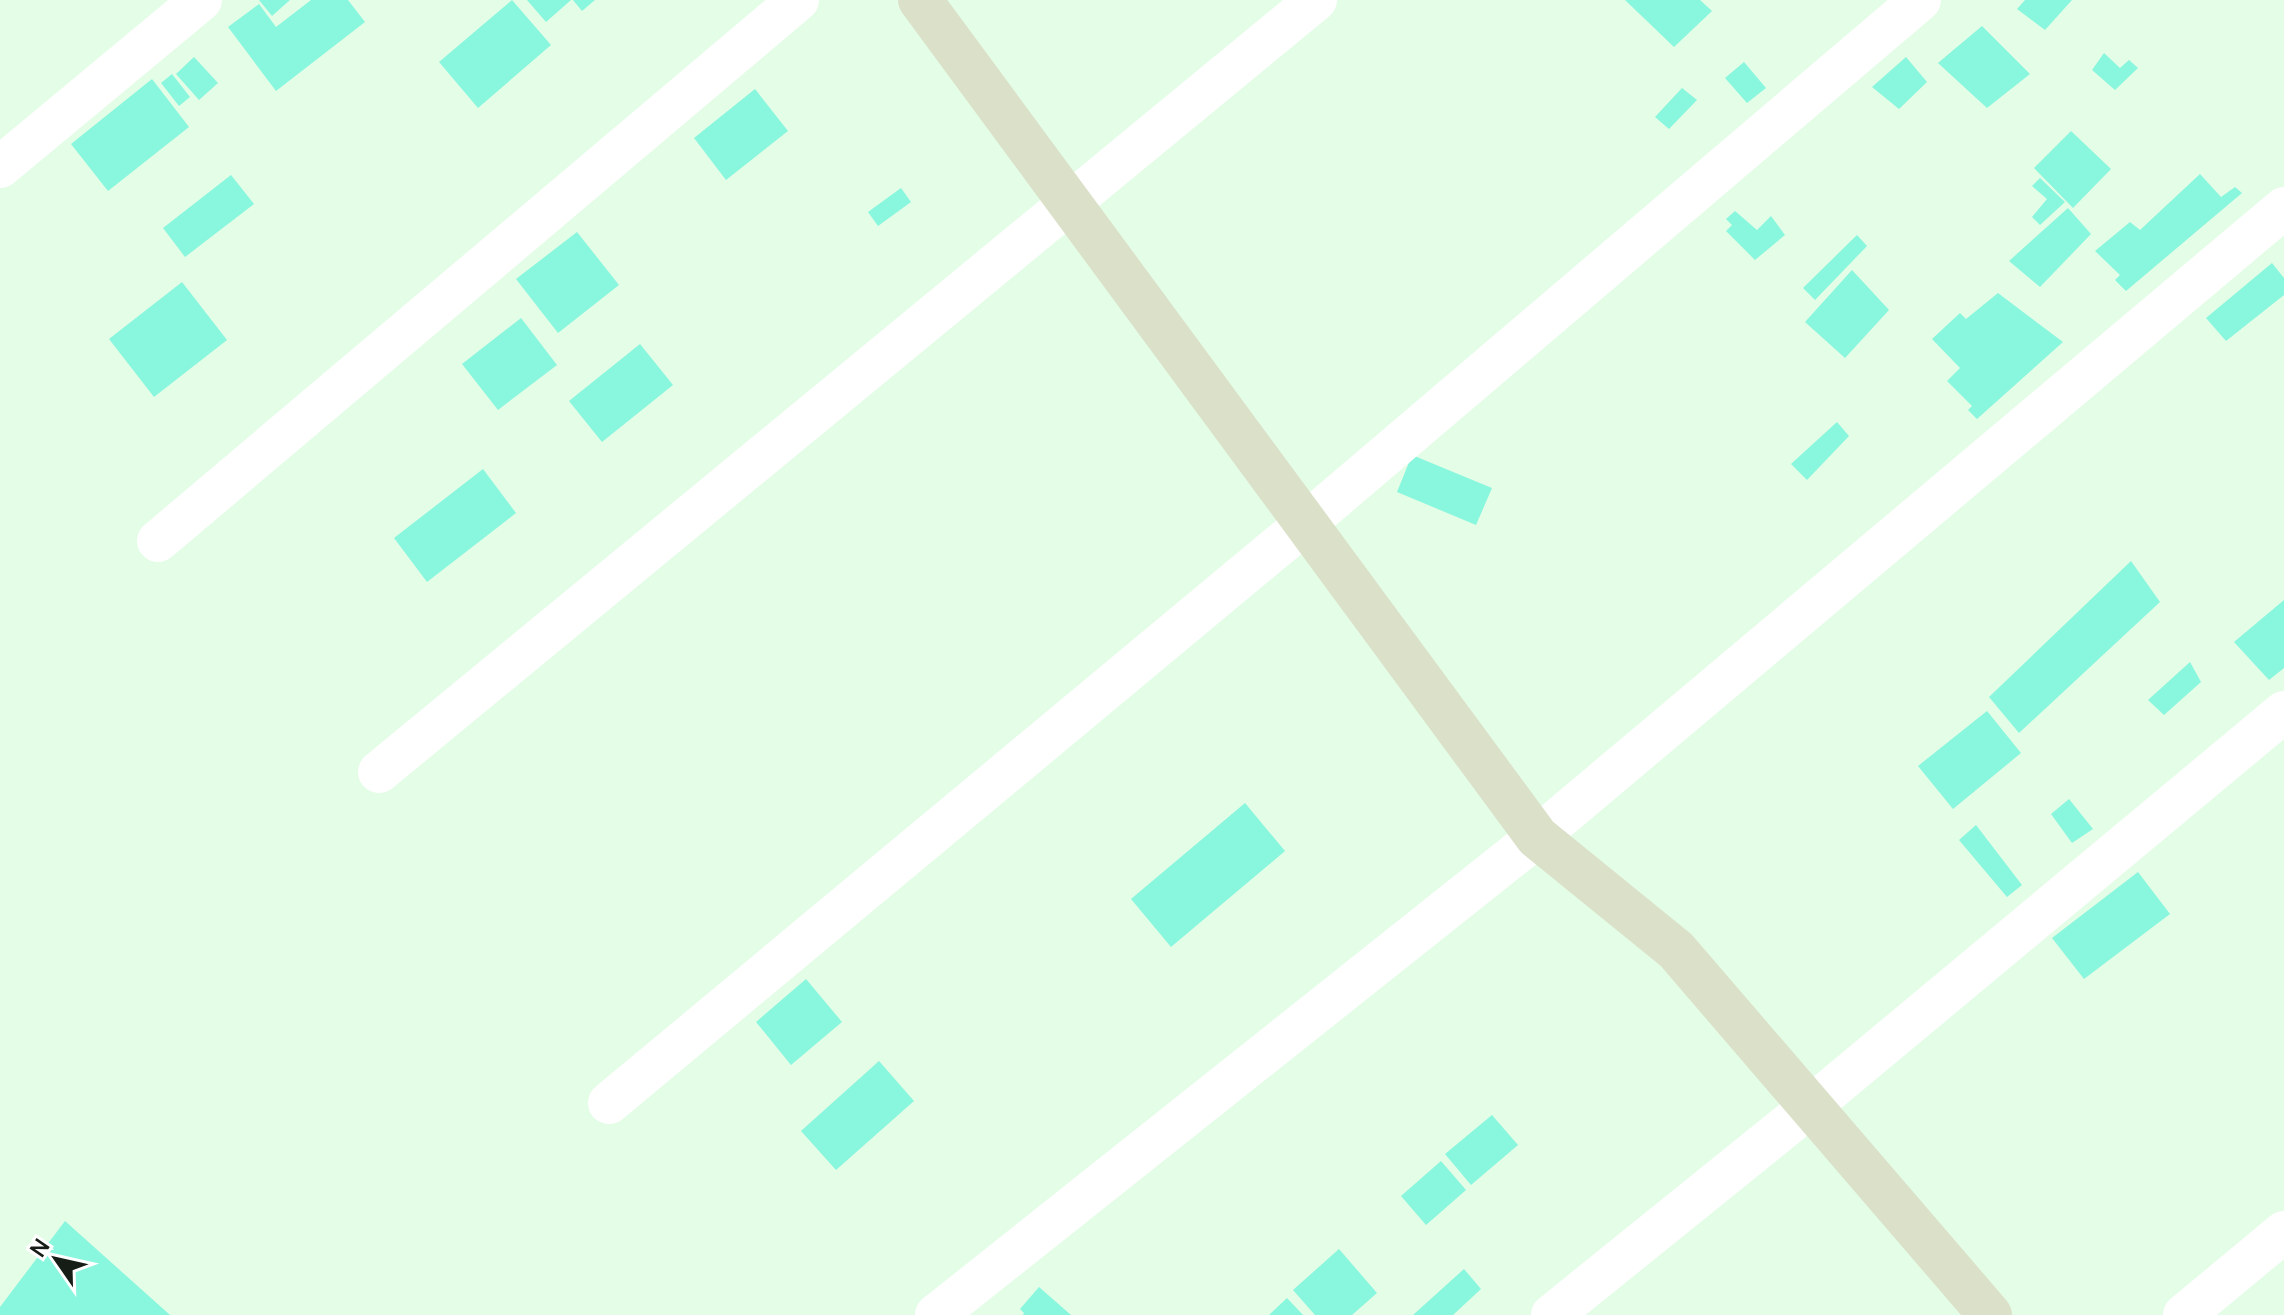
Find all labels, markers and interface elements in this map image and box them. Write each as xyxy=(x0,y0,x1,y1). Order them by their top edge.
north arrow xyxy=(16,1219,96,1299)
text: N xyxy=(23,1233,56,1263)

